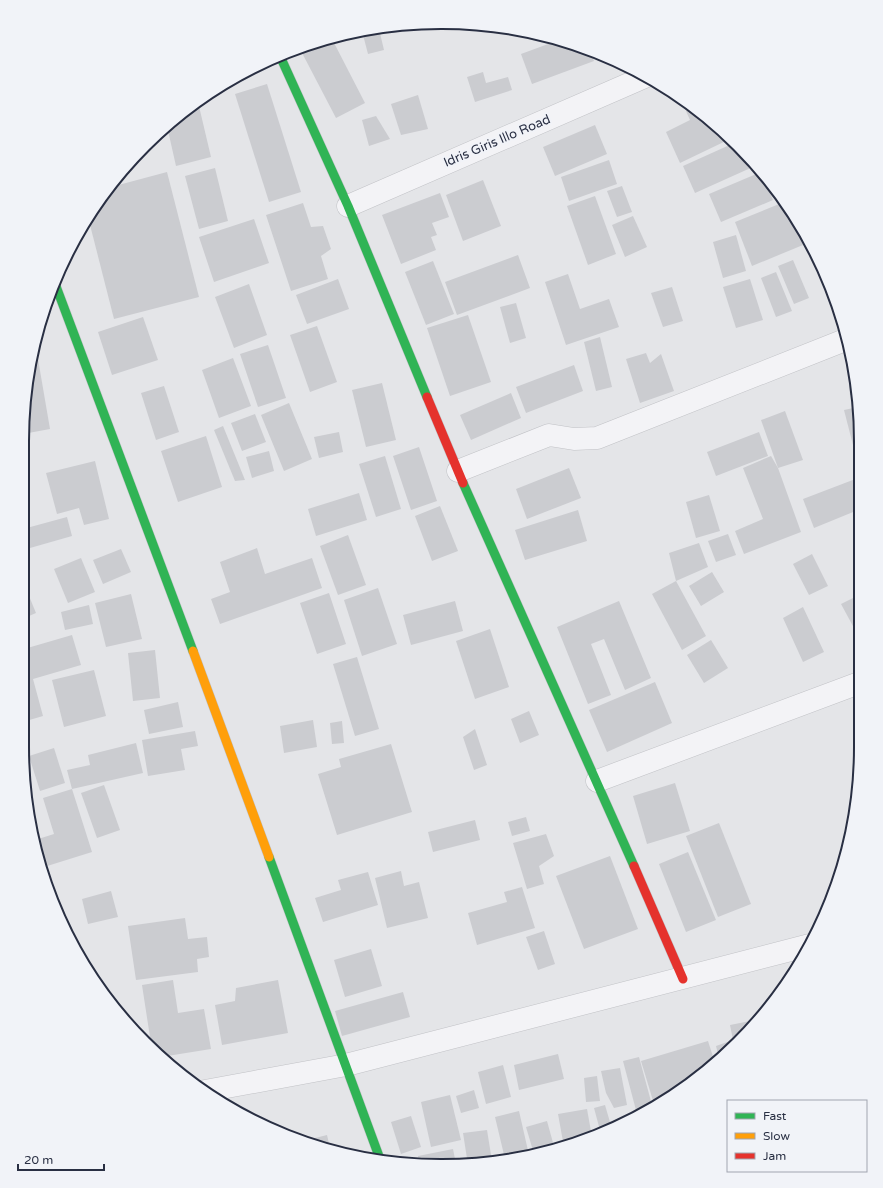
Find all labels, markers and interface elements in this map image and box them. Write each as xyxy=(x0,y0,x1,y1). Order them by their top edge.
street label: Idris Giris Illo Road xyxy=(441,111,553,171)
legend xyxy=(727,1100,867,1172)
text: Fast xyxy=(763,1109,787,1123)
text: Slow xyxy=(763,1129,790,1143)
scale bar xyxy=(18,1146,104,1172)
text: Jam xyxy=(763,1149,786,1163)
text: 20 m xyxy=(24,1153,53,1167)

